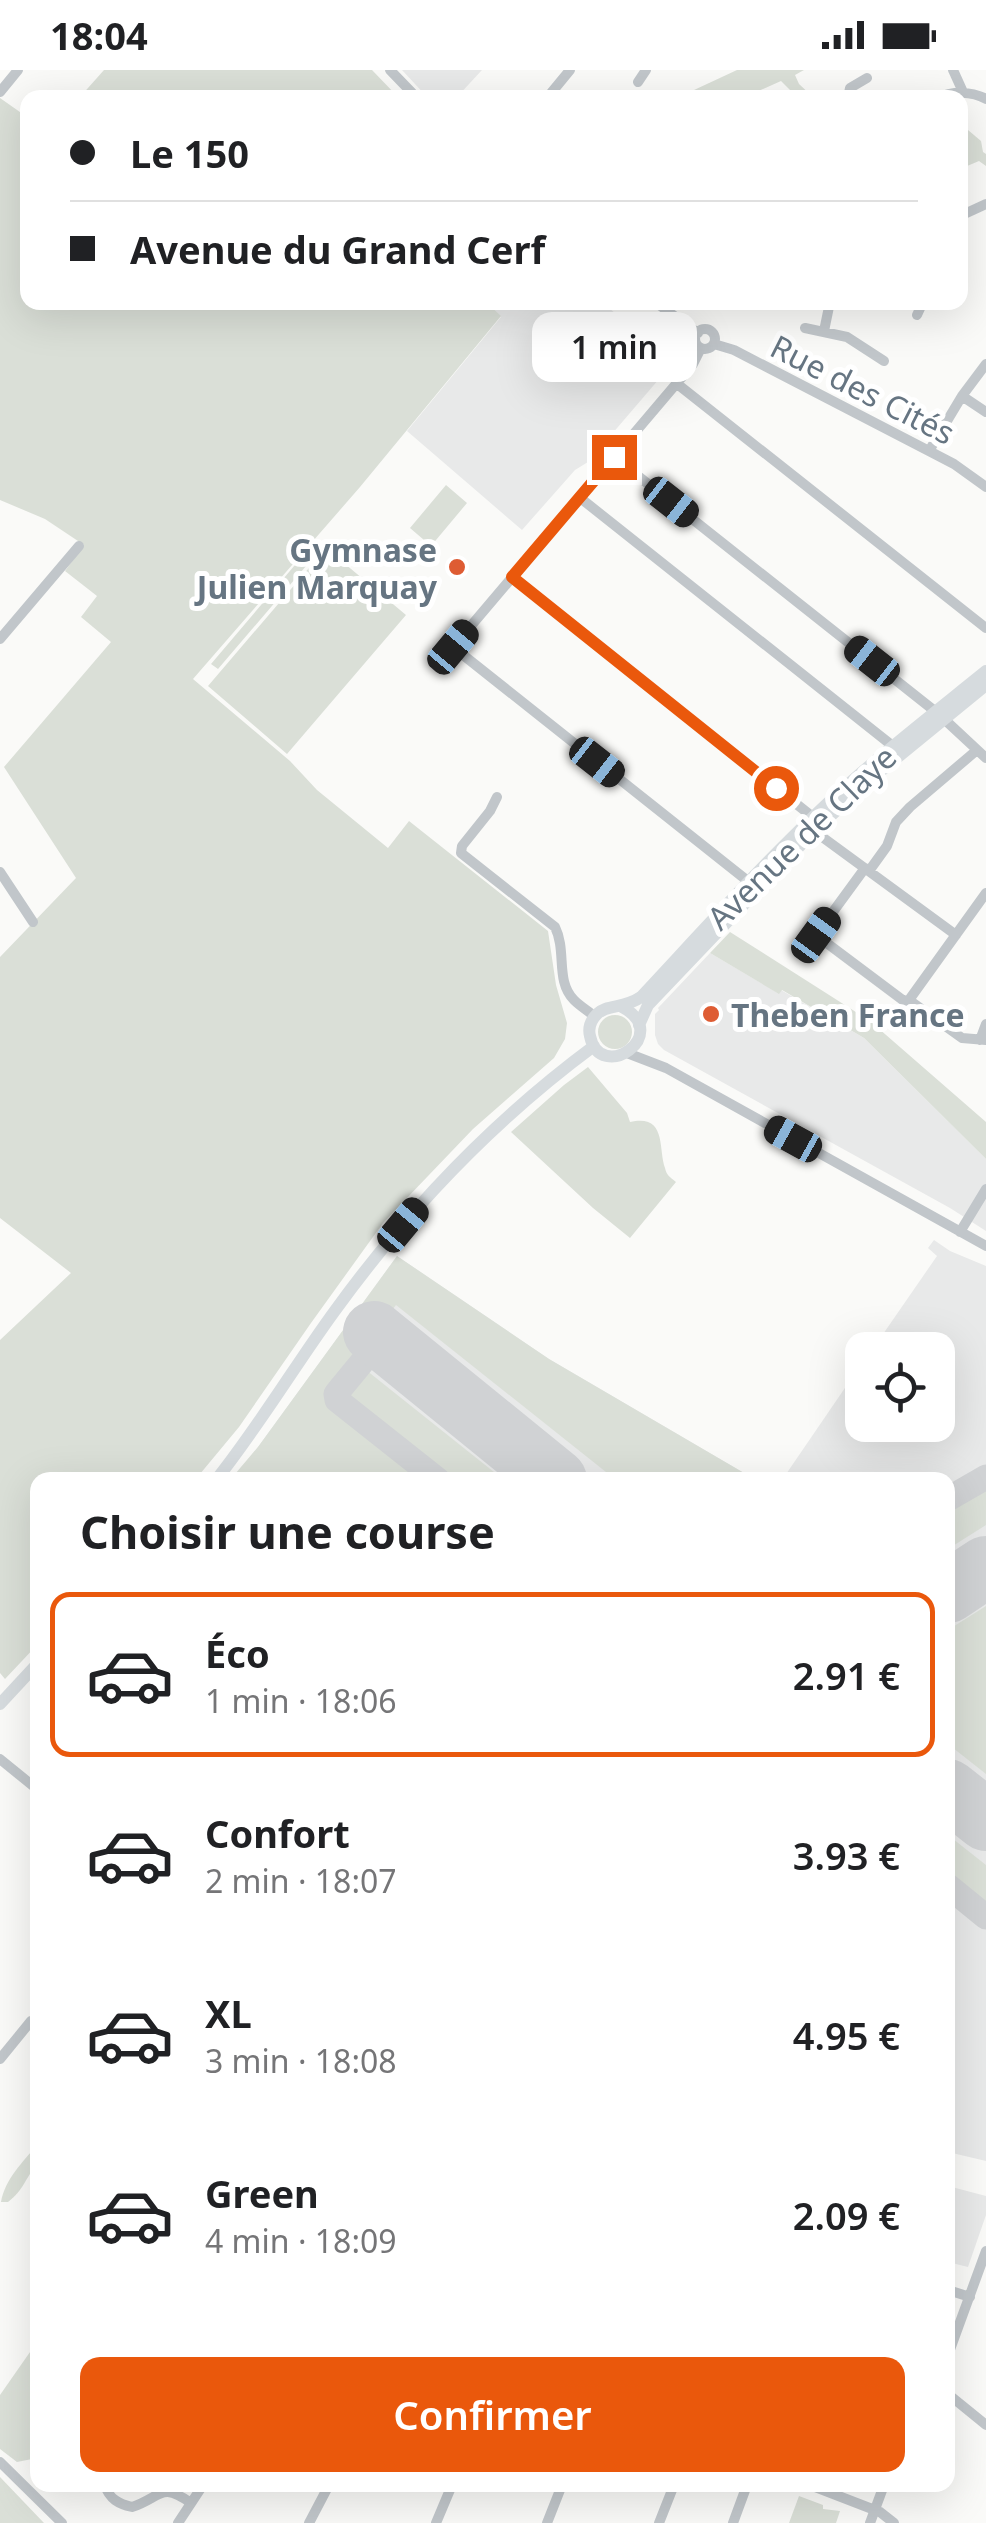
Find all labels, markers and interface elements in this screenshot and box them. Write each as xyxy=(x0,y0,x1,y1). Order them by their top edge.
text: 18:04 xyxy=(50,9,148,61)
text: Le 150 xyxy=(130,127,249,179)
text: Avenue du Grand Cerf xyxy=(130,223,545,275)
callout: 1 min xyxy=(532,312,696,382)
street label: Rue des Cités xyxy=(764,324,962,454)
text: 1 min xyxy=(571,325,658,368)
route end xyxy=(592,435,637,480)
car xyxy=(638,472,704,532)
place label: Gymnase Julien Marquay xyxy=(194,528,438,608)
marker: Gymnase Julien Marquay xyxy=(446,556,468,578)
car xyxy=(422,614,484,680)
car xyxy=(839,631,905,691)
car xyxy=(564,732,630,792)
street label: Avenue de Claye xyxy=(697,736,905,938)
route start xyxy=(754,766,799,811)
car xyxy=(786,902,846,968)
place label: Theben France xyxy=(731,993,965,1036)
marker: Theben France xyxy=(700,1003,722,1025)
car xyxy=(759,1111,827,1167)
car xyxy=(372,1192,434,1258)
map controls xyxy=(845,1332,955,1442)
button: locate xyxy=(845,1332,955,1442)
text: Choisir une course xyxy=(80,1501,495,1562)
text: Éco xyxy=(205,1627,270,1679)
icon: car xyxy=(85,1630,175,1720)
text: 2.91 € xyxy=(793,1649,900,1701)
text: 1 min · 18:06 xyxy=(205,1679,397,1722)
text: Confort xyxy=(205,1807,350,1859)
icon: car xyxy=(85,1810,175,1900)
text: 3.93 € xyxy=(793,1829,900,1881)
text: 2 min · 18:07 xyxy=(205,1859,397,1902)
text: XL xyxy=(205,1987,252,2039)
icon: car xyxy=(85,1990,175,2080)
text: 4.95 € xyxy=(793,2009,900,2061)
text: 3 min · 18:08 xyxy=(205,2039,397,2082)
text: Green xyxy=(205,2167,319,2219)
icon: car xyxy=(85,2170,175,2260)
text: 2.09 € xyxy=(793,2189,900,2241)
text: 4 min · 18:09 xyxy=(205,2219,397,2262)
button: Confirmer xyxy=(80,2357,905,2472)

